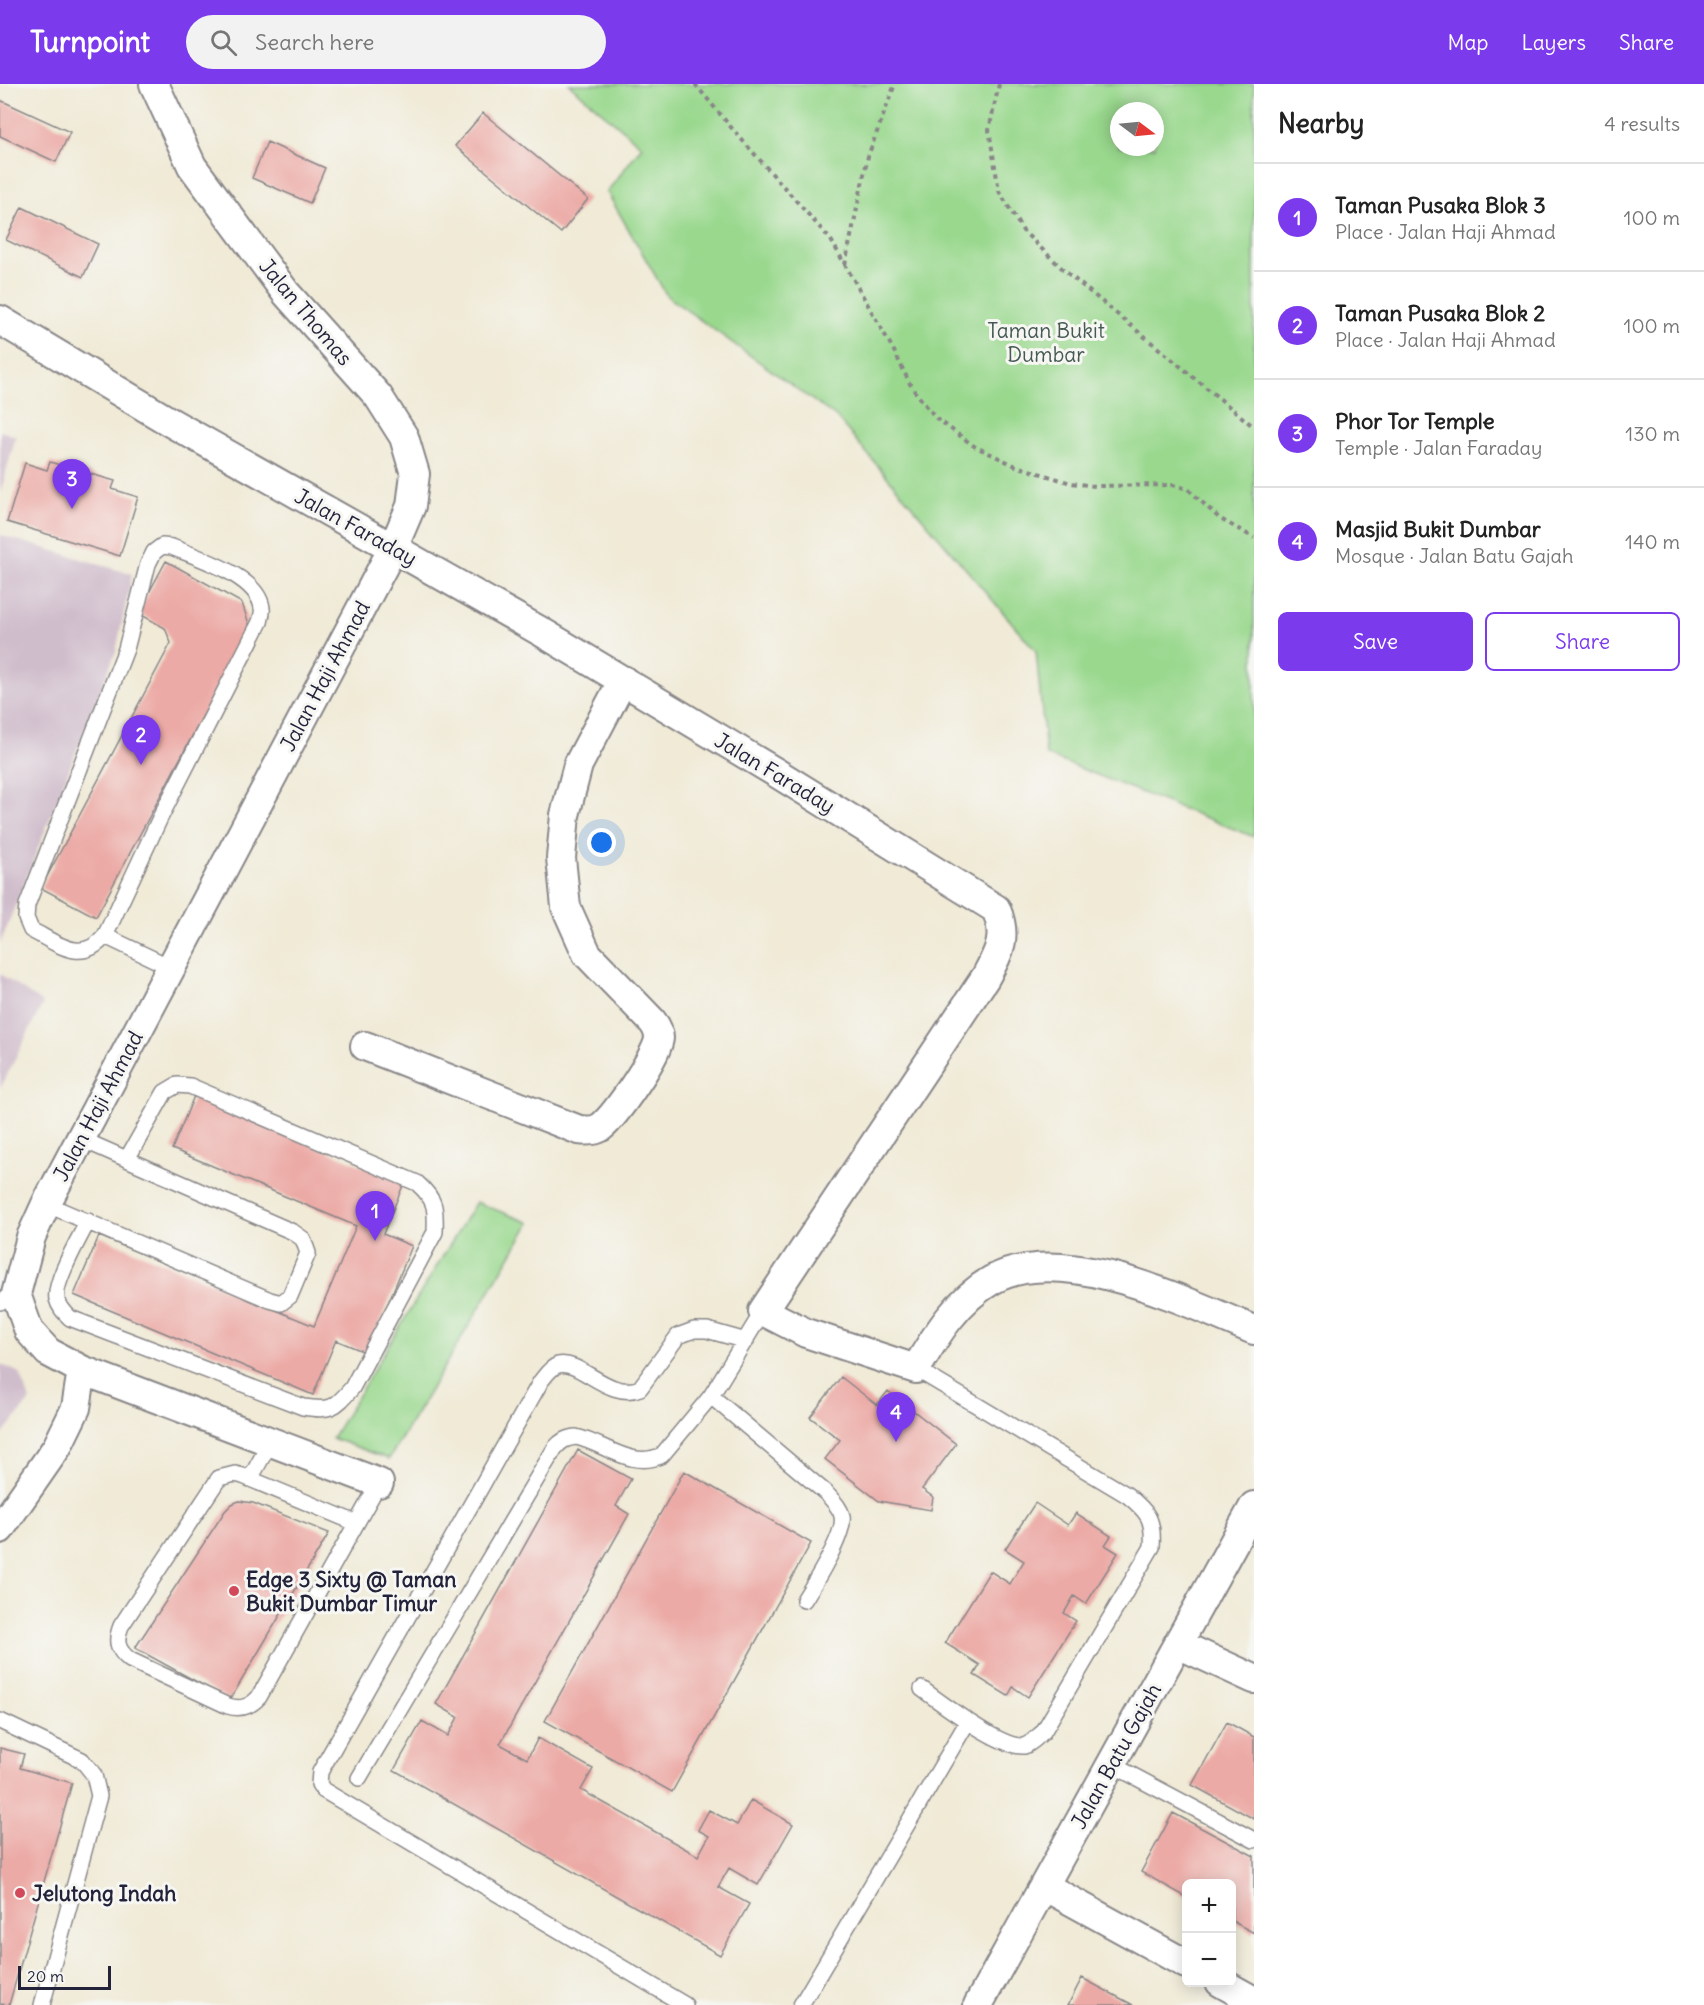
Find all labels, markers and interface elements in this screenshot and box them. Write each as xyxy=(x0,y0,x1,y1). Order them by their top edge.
search box xyxy=(186,15,606,69)
text: Turnpoint xyxy=(30,24,150,60)
icon: search xyxy=(207,26,240,59)
text: Search here xyxy=(255,28,374,56)
text: Map xyxy=(1448,29,1488,56)
text: Layers xyxy=(1521,29,1586,56)
text: Share xyxy=(1619,29,1674,56)
north arrow xyxy=(1110,102,1164,156)
text: Nearby xyxy=(1278,107,1364,140)
text: 4 results xyxy=(1604,111,1680,136)
text: Taman Pusaka Blok 3 xyxy=(1335,191,1546,219)
text: 1 xyxy=(1294,205,1301,230)
text: 100 m xyxy=(1623,205,1680,230)
text: Place · Jalan Haji Ahmad xyxy=(1335,219,1556,244)
street label: Jalan Thomas xyxy=(253,253,359,371)
text: Taman Pusaka Blok 2 xyxy=(1335,299,1545,327)
text: 2 xyxy=(1292,313,1303,338)
text: 100 m xyxy=(1623,313,1680,338)
park label: Taman Bukit Dumbar xyxy=(987,317,1105,368)
text: Place · Jalan Haji Ahmad xyxy=(1335,327,1556,352)
text: Phor Tor Temple xyxy=(1335,407,1495,435)
text: 3 xyxy=(1292,421,1303,446)
text: 130 m xyxy=(1625,421,1680,446)
text: Temple · Jalan Faraday xyxy=(1335,435,1542,460)
pin: 3 xyxy=(52,460,92,509)
street label: Jalan Faraday xyxy=(290,482,422,572)
text: Masjid Bukit Dumbar xyxy=(1335,515,1541,543)
text: 4 xyxy=(1292,529,1303,554)
text: 140 m xyxy=(1625,529,1680,554)
text: Mosque · Jalan Batu Gajah xyxy=(1335,543,1574,568)
street label: Jalan Haji Ahmad xyxy=(274,596,376,756)
button: Save xyxy=(1278,612,1473,671)
button: Share xyxy=(1485,612,1680,671)
pin: 2 xyxy=(122,716,160,765)
street label: Jalan Faraday xyxy=(710,726,840,820)
your location xyxy=(587,828,616,857)
street label: Jalan Haji Ahmad xyxy=(47,1026,149,1186)
pin: 1 xyxy=(356,1192,394,1241)
pin: 4 xyxy=(876,1392,916,1442)
place label: Edge 3 Sixty @ Taman Bukit Dumbar Timur xyxy=(246,1566,456,1617)
marker: Edge 3 Sixty @ Taman Bukit Dumbar Timur xyxy=(227,1584,241,1598)
street label: Jalan Batu Gajah xyxy=(1065,1678,1167,1834)
map controls xyxy=(1182,1879,1236,1987)
button: + xyxy=(1182,1879,1236,1933)
place label: Jelutong Indah xyxy=(32,1880,176,1907)
marker: Jelutong Indah xyxy=(13,1886,27,1900)
button: − xyxy=(1182,1933,1236,1987)
scale bar xyxy=(18,1963,111,1990)
text: 20 m xyxy=(27,1966,64,1986)

